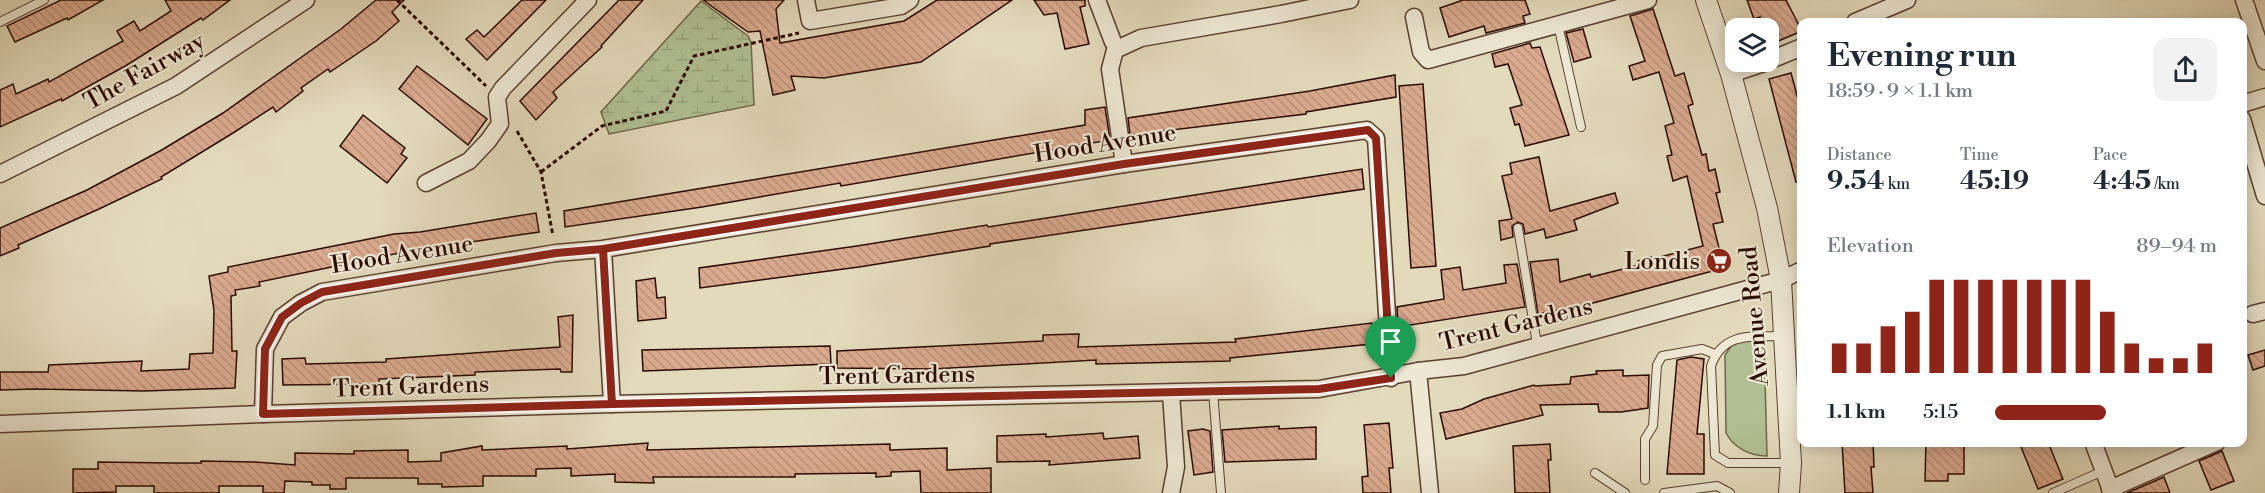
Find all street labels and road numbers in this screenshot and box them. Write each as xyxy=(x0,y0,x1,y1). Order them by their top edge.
street label: The Fairway xyxy=(79,26,211,117)
street label: Hood Avenue xyxy=(1032,118,1179,170)
street label: Hood Avenue xyxy=(329,229,476,281)
street label: Avenue Road xyxy=(1734,245,1776,388)
street label: Trent Gardens xyxy=(1437,291,1596,358)
street label: Trent Gardens xyxy=(819,360,976,392)
street label: Trent Gardens xyxy=(332,369,490,405)

